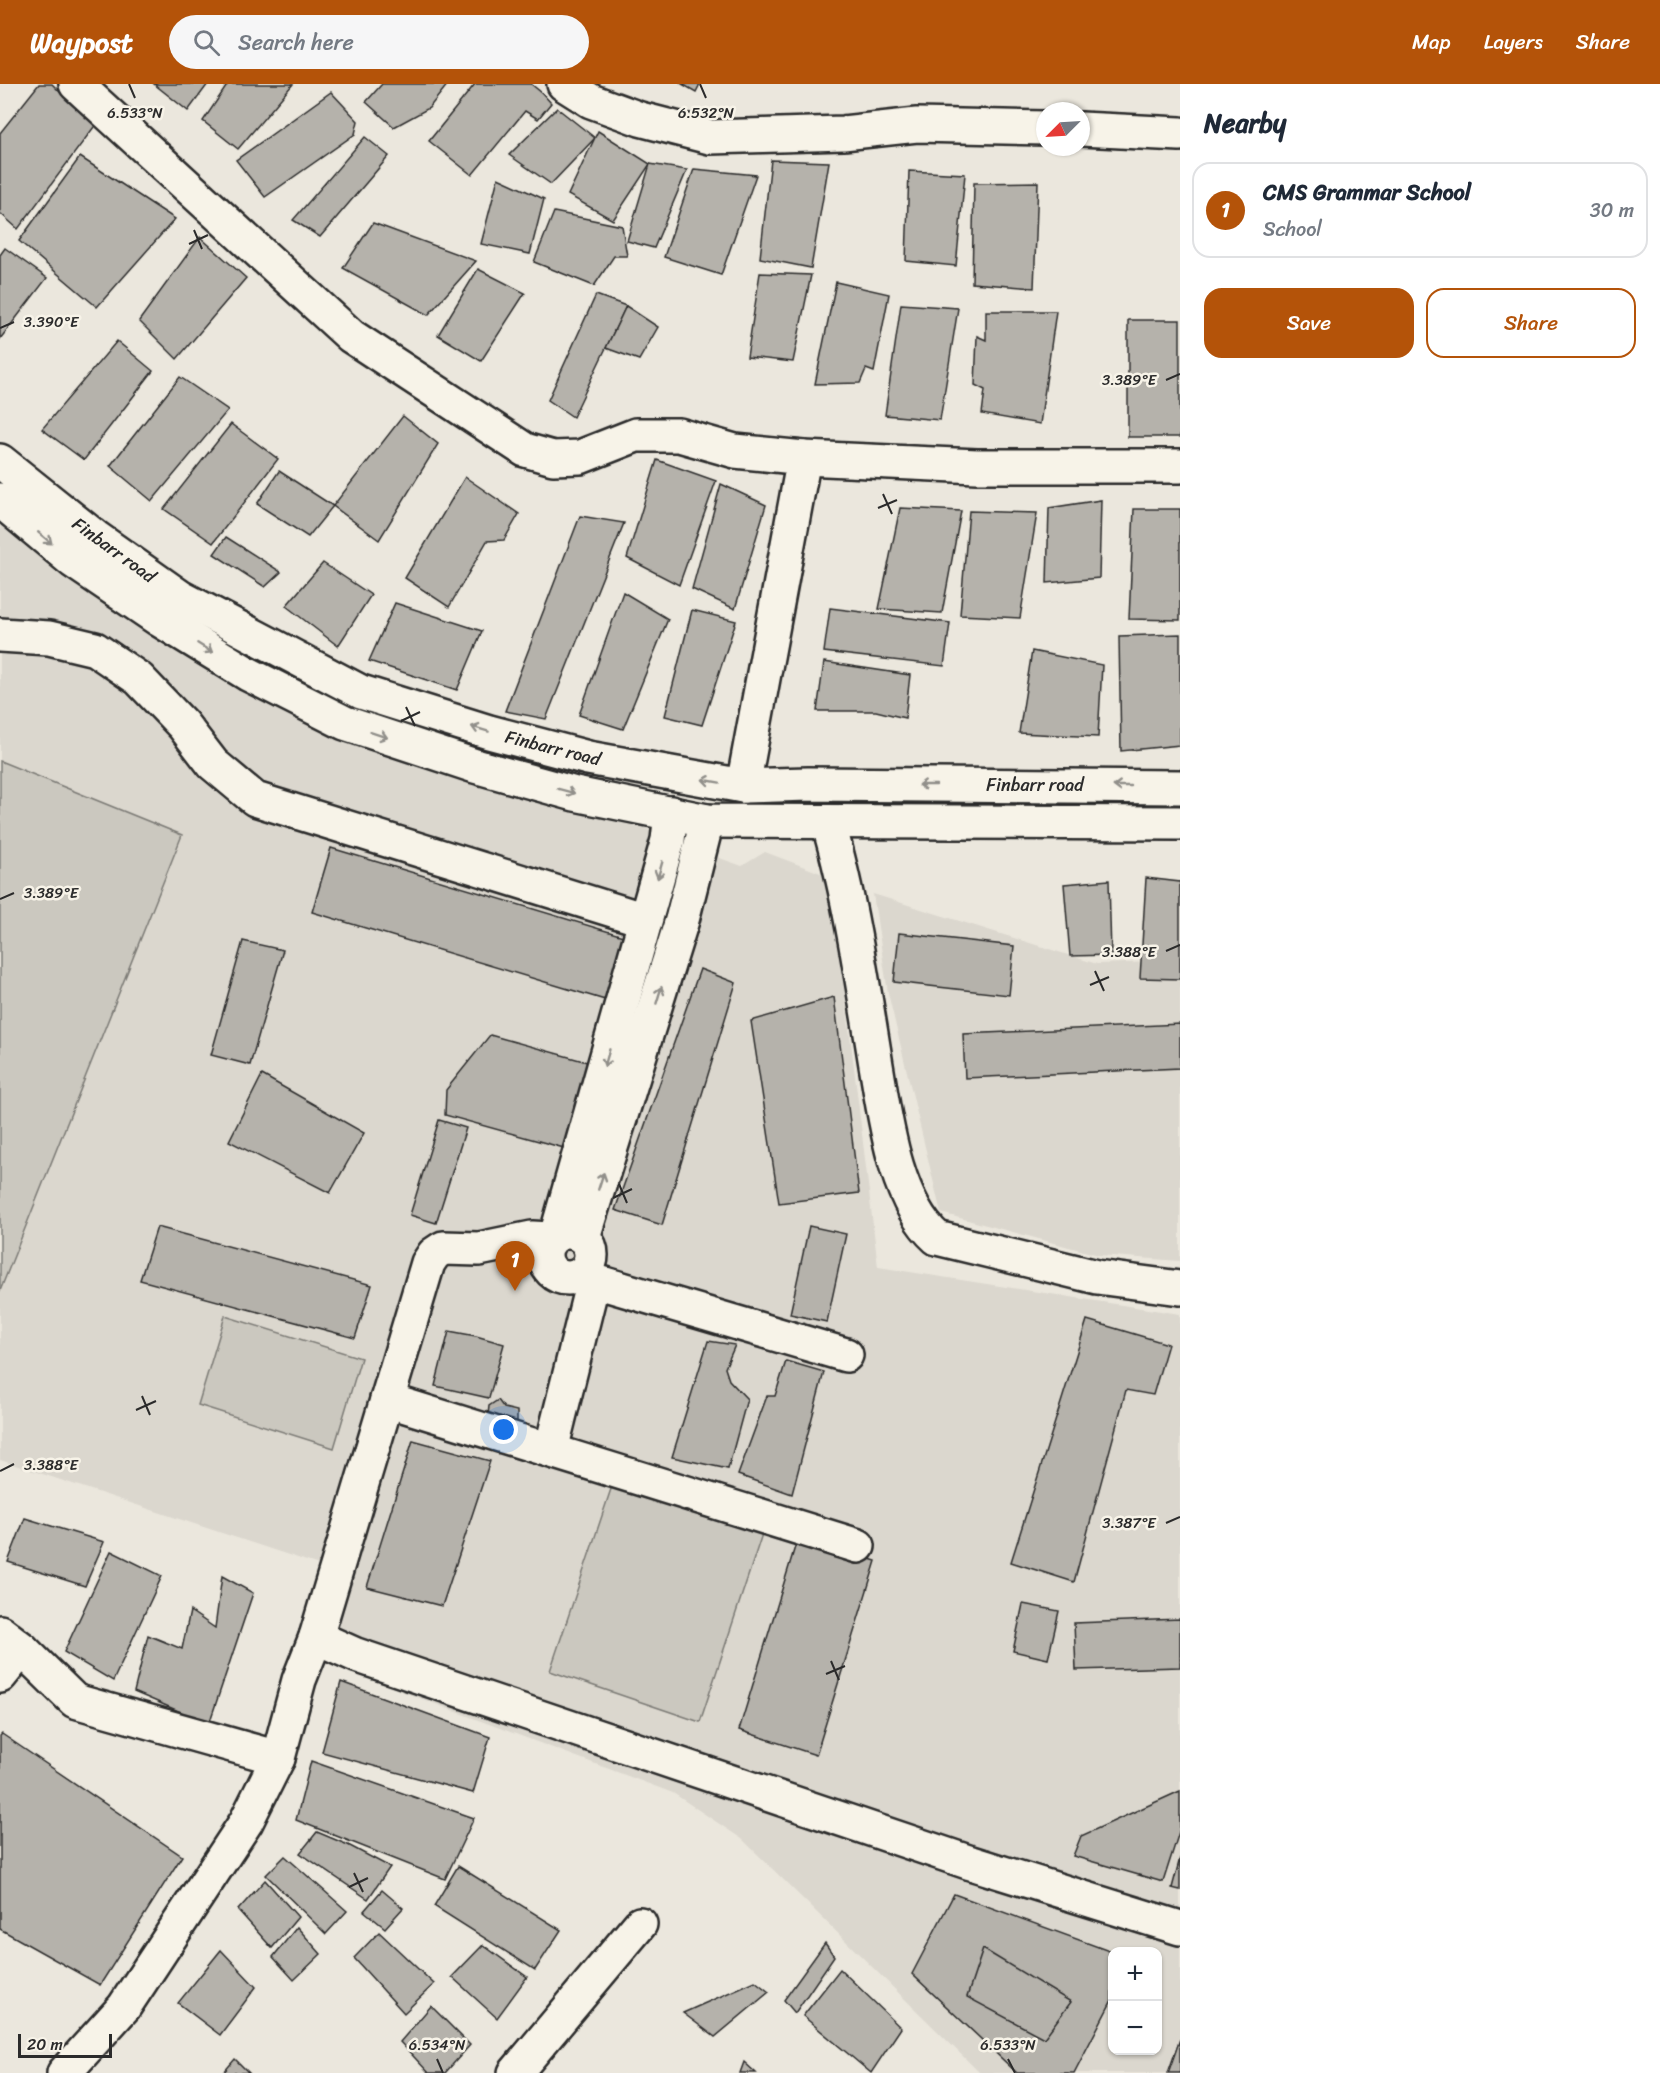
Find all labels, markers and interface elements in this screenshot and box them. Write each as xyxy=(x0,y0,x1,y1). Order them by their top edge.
search box xyxy=(169,15,589,69)
text: Waypost xyxy=(30,18,133,67)
text: Search here xyxy=(238,23,354,62)
text: Map xyxy=(1412,23,1451,61)
text: Layers xyxy=(1484,23,1543,61)
text: Share xyxy=(1576,23,1630,61)
icon: search xyxy=(190,26,223,59)
text: 6.533°N xyxy=(107,100,163,126)
text: 6.532°N xyxy=(678,100,735,126)
text: Nearby xyxy=(1204,100,1286,146)
north arrow xyxy=(1036,102,1090,156)
text: CMS Grammar School xyxy=(1263,173,1471,212)
text: 1 xyxy=(1221,193,1230,228)
text: 30 m xyxy=(1590,193,1634,228)
text: School xyxy=(1263,212,1322,247)
button: Save xyxy=(1204,288,1414,358)
button: Share xyxy=(1426,288,1636,358)
text: 3.390°E xyxy=(24,309,80,335)
text: 3.389°E xyxy=(1102,367,1158,393)
street label: Finbarr road xyxy=(65,508,164,592)
one-way arrow xyxy=(37,531,53,544)
one-way arrow xyxy=(196,643,213,655)
street label: Finbarr road xyxy=(502,721,606,776)
one-way arrow xyxy=(471,723,490,734)
one-way arrow xyxy=(369,730,388,741)
street label: Finbarr road xyxy=(986,769,1085,801)
one-way arrow xyxy=(702,775,721,786)
one-way arrow xyxy=(917,779,937,790)
one-way arrow xyxy=(1112,780,1132,792)
one-way arrow xyxy=(556,786,575,797)
one-way arrow xyxy=(653,861,665,880)
text: 3.389°E xyxy=(24,880,80,906)
text: 3.388°E xyxy=(1102,939,1158,965)
one-way arrow xyxy=(654,986,665,1005)
one-way arrow xyxy=(600,1048,612,1067)
one-way arrow xyxy=(596,1172,607,1191)
pin: 1 xyxy=(496,1242,534,1291)
your location xyxy=(489,1415,518,1444)
text: 3.388°E xyxy=(24,1452,80,1478)
text: 3.387°E xyxy=(1102,1510,1157,1536)
map controls xyxy=(1108,1947,1162,2055)
button: + xyxy=(1108,1947,1162,2001)
button: − xyxy=(1108,2001,1162,2055)
text: 20 m xyxy=(27,2030,63,2059)
scale bar xyxy=(18,2031,112,2058)
text: 6.534°N xyxy=(409,2032,466,2058)
text: 6.533°N xyxy=(980,2032,1036,2058)

